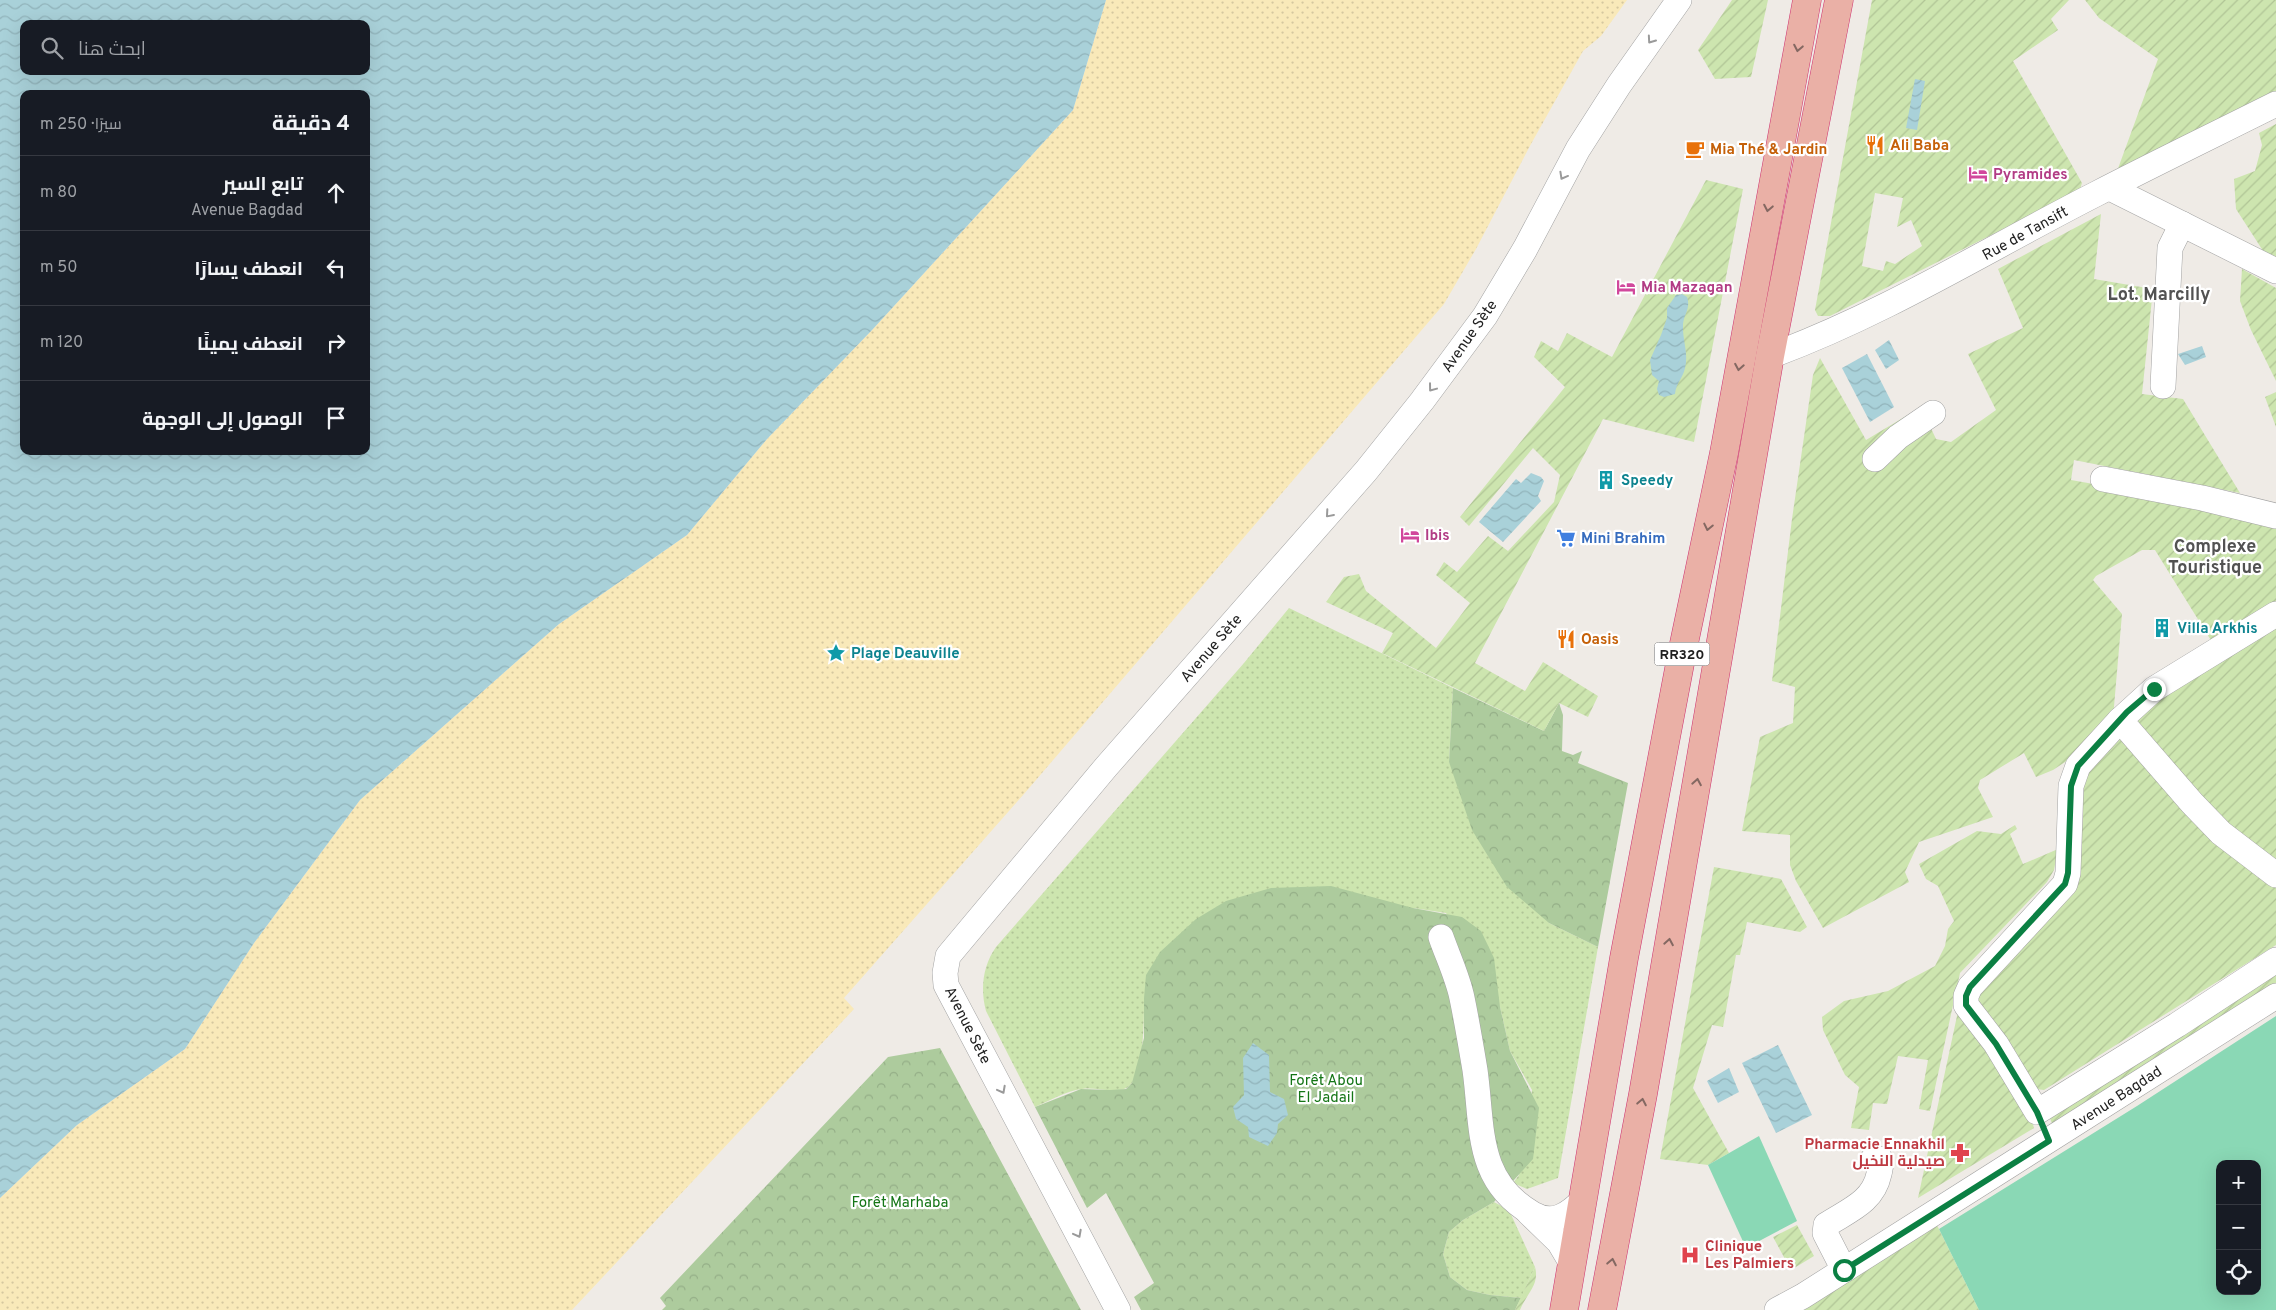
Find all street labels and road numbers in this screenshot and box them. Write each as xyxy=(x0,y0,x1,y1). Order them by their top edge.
street label: Rue de Tansift xyxy=(1980,203,2072,266)
street label: Avenue Sète xyxy=(1438,297,1502,377)
street label: Avenue Sète xyxy=(1177,611,1247,687)
road number: RR320 xyxy=(1654,642,1710,666)
street label: Avenue Sète xyxy=(939,984,994,1068)
street label: Avenue Bagdad xyxy=(2068,1063,2166,1136)

